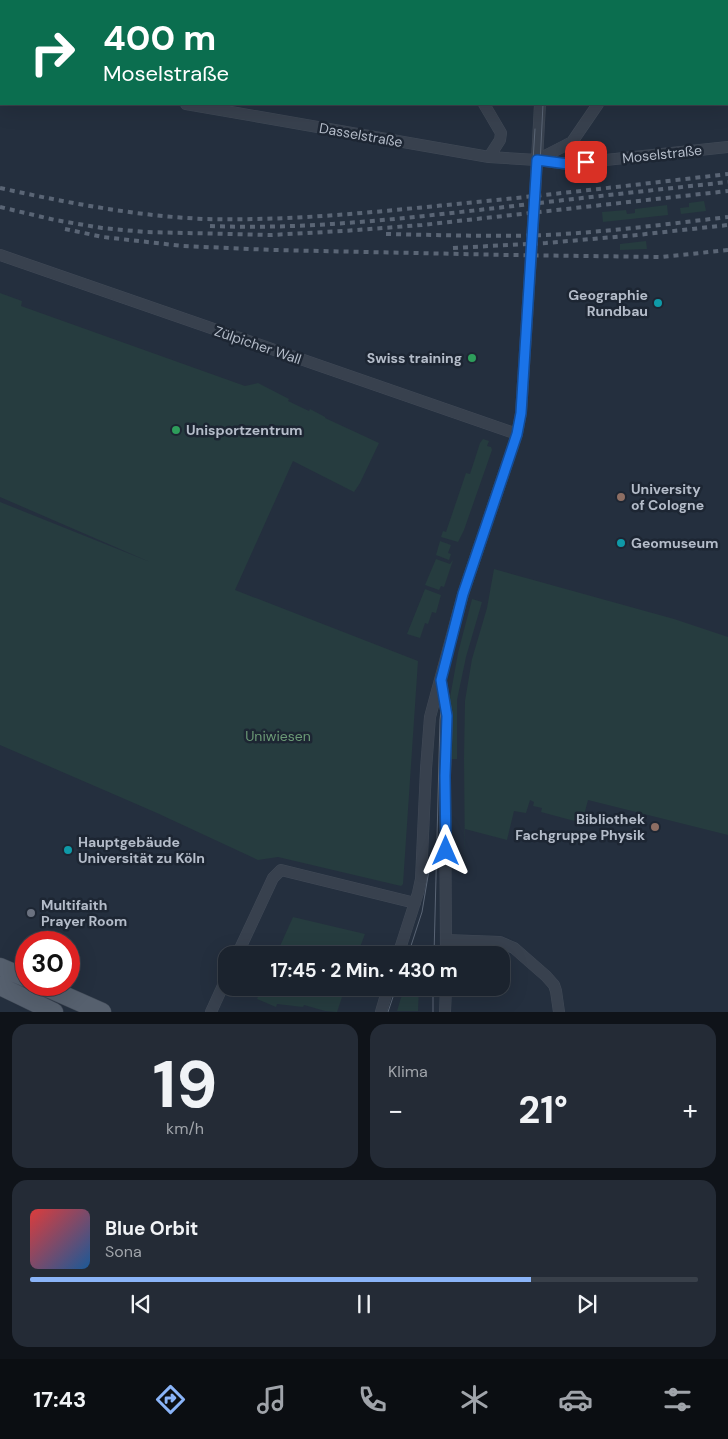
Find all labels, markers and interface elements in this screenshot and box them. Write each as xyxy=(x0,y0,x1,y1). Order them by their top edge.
text: 400 m xyxy=(103,15,216,61)
icon: right xyxy=(20,20,85,85)
text: Moselstraße xyxy=(103,59,229,88)
street label: Dasselstraße xyxy=(318,119,404,151)
pin xyxy=(565,141,607,183)
street label: Moselstraße xyxy=(621,141,703,167)
icon: arrive xyxy=(572,148,600,176)
place label: Geographie Rundbau xyxy=(568,286,648,320)
marker: Geographie Rundbau xyxy=(652,297,664,309)
street label: Zülpicher Wall xyxy=(212,322,304,368)
place label: Swiss training xyxy=(367,349,462,367)
marker: Swiss training xyxy=(466,352,478,364)
place label: Unisportzentrum xyxy=(186,421,303,439)
marker: Unisportzentrum xyxy=(170,424,182,436)
place label: University of Cologne xyxy=(631,480,704,514)
marker: University of Cologne xyxy=(615,491,627,503)
place label: Geomuseum xyxy=(631,534,718,552)
marker: Geomuseum xyxy=(615,537,627,549)
park label: Uniwiesen xyxy=(245,727,311,745)
place label: Bibliothek Fachgruppe Physik xyxy=(515,810,645,844)
marker: Bibliothek Fachgruppe Physik xyxy=(649,821,661,833)
position arrow xyxy=(419,824,471,876)
place label: Hauptgebäude Universität zu Köln xyxy=(78,833,205,867)
marker: Hauptgebäude Universität zu Köln xyxy=(62,844,74,856)
place label: Multifaith Prayer Room xyxy=(41,896,127,930)
marker: Multifaith Prayer Room xyxy=(25,907,37,919)
speed limit sign: 30 xyxy=(15,931,80,996)
text: 17:45 · 2 Min. · 430 m xyxy=(270,958,458,983)
text: 19 xyxy=(153,1043,217,1127)
text: Klima xyxy=(388,1061,428,1082)
text: 21° xyxy=(518,1085,568,1135)
text: − xyxy=(388,1092,403,1129)
text: + xyxy=(683,1092,698,1129)
text: km/h xyxy=(166,1118,204,1139)
text: Blue Orbit xyxy=(105,1216,198,1241)
text: Sona xyxy=(105,1241,142,1262)
icon: previous xyxy=(127,1290,155,1318)
icon: pause xyxy=(350,1290,378,1318)
icon: next xyxy=(573,1290,601,1318)
icon: directions xyxy=(153,1382,188,1417)
icon: music xyxy=(254,1382,289,1417)
icon: phone xyxy=(355,1382,390,1417)
icon: climate xyxy=(457,1382,492,1417)
icon: car xyxy=(558,1382,593,1417)
icon: filters xyxy=(660,1382,695,1417)
text: 17:43 xyxy=(33,1385,86,1414)

